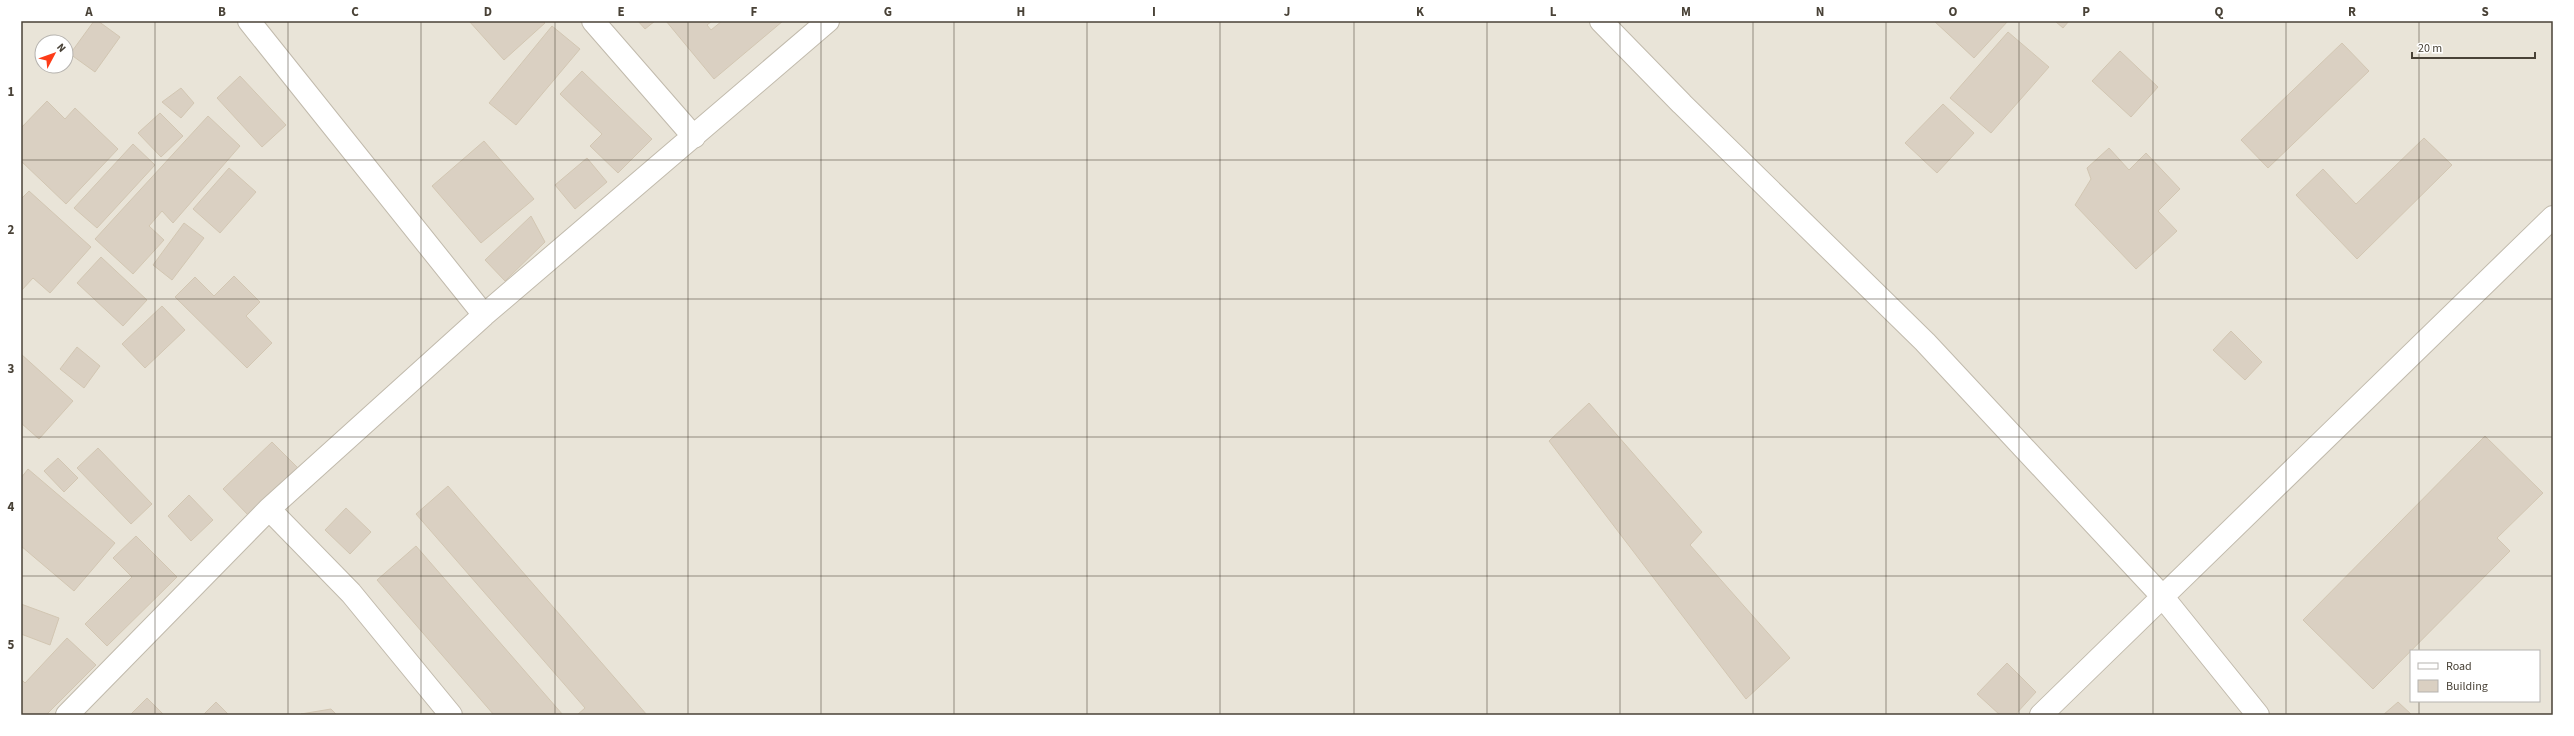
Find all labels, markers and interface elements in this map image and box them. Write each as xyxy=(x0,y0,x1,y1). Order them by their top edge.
text: A xyxy=(84,3,93,21)
text: B xyxy=(218,3,226,21)
text: C xyxy=(351,3,359,21)
text: D xyxy=(484,3,492,21)
text: E xyxy=(617,3,625,21)
text: F xyxy=(751,3,758,21)
text: G xyxy=(884,3,892,21)
text: H xyxy=(1017,3,1025,21)
text: I xyxy=(1152,3,1156,21)
text: J xyxy=(1284,3,1290,21)
text: K xyxy=(1416,3,1425,21)
text: L xyxy=(1550,3,1557,21)
text: M xyxy=(1681,3,1691,21)
text: N xyxy=(1816,3,1824,21)
text: O xyxy=(1949,3,1958,21)
text: P xyxy=(2082,3,2090,21)
text: Q xyxy=(2215,3,2224,21)
text: R xyxy=(2348,3,2356,21)
text: S xyxy=(2481,3,2489,21)
north arrow xyxy=(34,34,74,74)
scale bar xyxy=(2412,34,2535,60)
text: N xyxy=(53,40,69,55)
text: 20 m xyxy=(2418,40,2442,57)
text: 1 xyxy=(8,83,15,101)
text: 2 xyxy=(8,221,15,239)
text: 3 xyxy=(8,360,15,378)
text: 4 xyxy=(8,498,15,516)
text: 5 xyxy=(8,636,15,654)
legend xyxy=(2410,650,2540,702)
text: Road xyxy=(2446,658,2472,675)
text: Building xyxy=(2446,678,2488,695)

